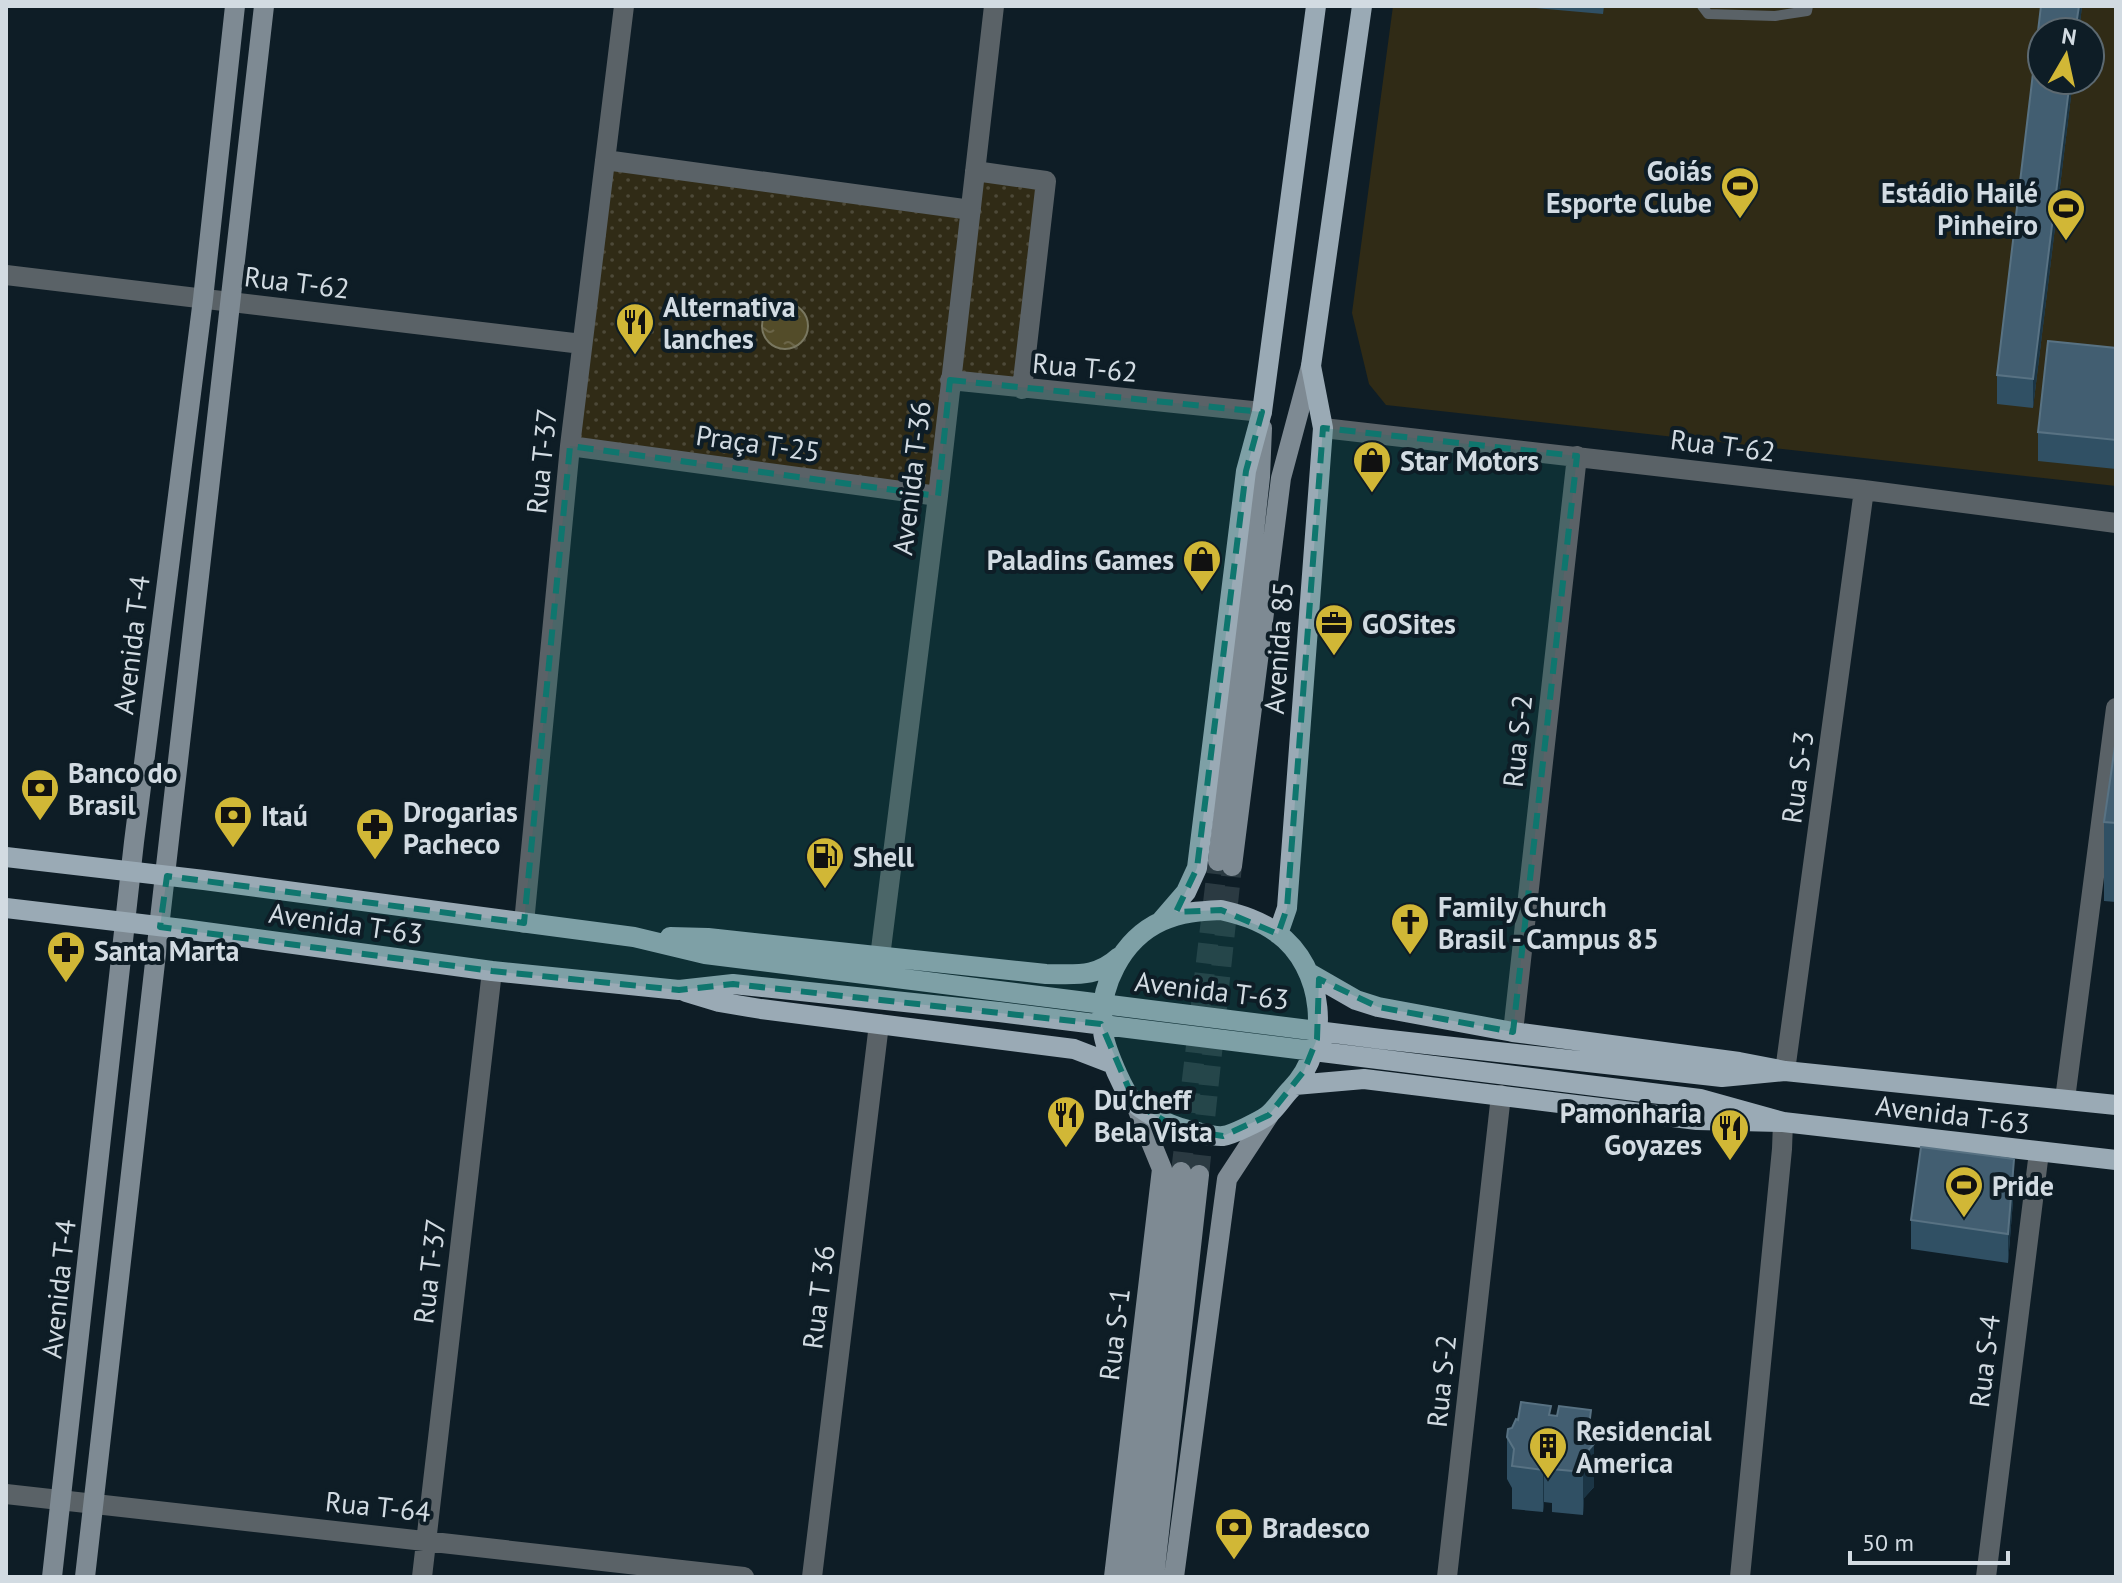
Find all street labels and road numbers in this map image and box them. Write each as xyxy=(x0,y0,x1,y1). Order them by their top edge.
street label: Rua T-62 xyxy=(242,257,352,307)
street label: Rua T-62 xyxy=(1031,344,1139,390)
street label: Avenida T-36 xyxy=(883,399,939,557)
street label: Rua T-37 xyxy=(517,406,565,516)
street label: Praça T-25 xyxy=(694,416,822,470)
street label: Rua T-62 xyxy=(1668,420,1778,470)
street label: Avenida T-4 xyxy=(104,573,158,717)
street label: Avenida 85 xyxy=(1255,581,1301,715)
street label: Rua S-2 xyxy=(1494,693,1540,789)
street label: Rua S-3 xyxy=(1772,728,1822,826)
street label: Avenida T-63 xyxy=(267,894,425,952)
street label: Avenida T-63 xyxy=(1133,962,1291,1018)
street label: Avenida T-63 xyxy=(1874,1086,2032,1142)
street label: Rua T-37 xyxy=(404,1216,454,1326)
street label: Avenida T-4 xyxy=(32,1218,84,1360)
street label: Rua T 36 xyxy=(793,1243,843,1351)
street label: Rua S-1 xyxy=(1090,1286,1138,1382)
street label: Rua S-4 xyxy=(1960,1313,2008,1409)
street label: Rua S-2 xyxy=(1418,1333,1464,1429)
street label: Rua T-64 xyxy=(323,1482,433,1530)

